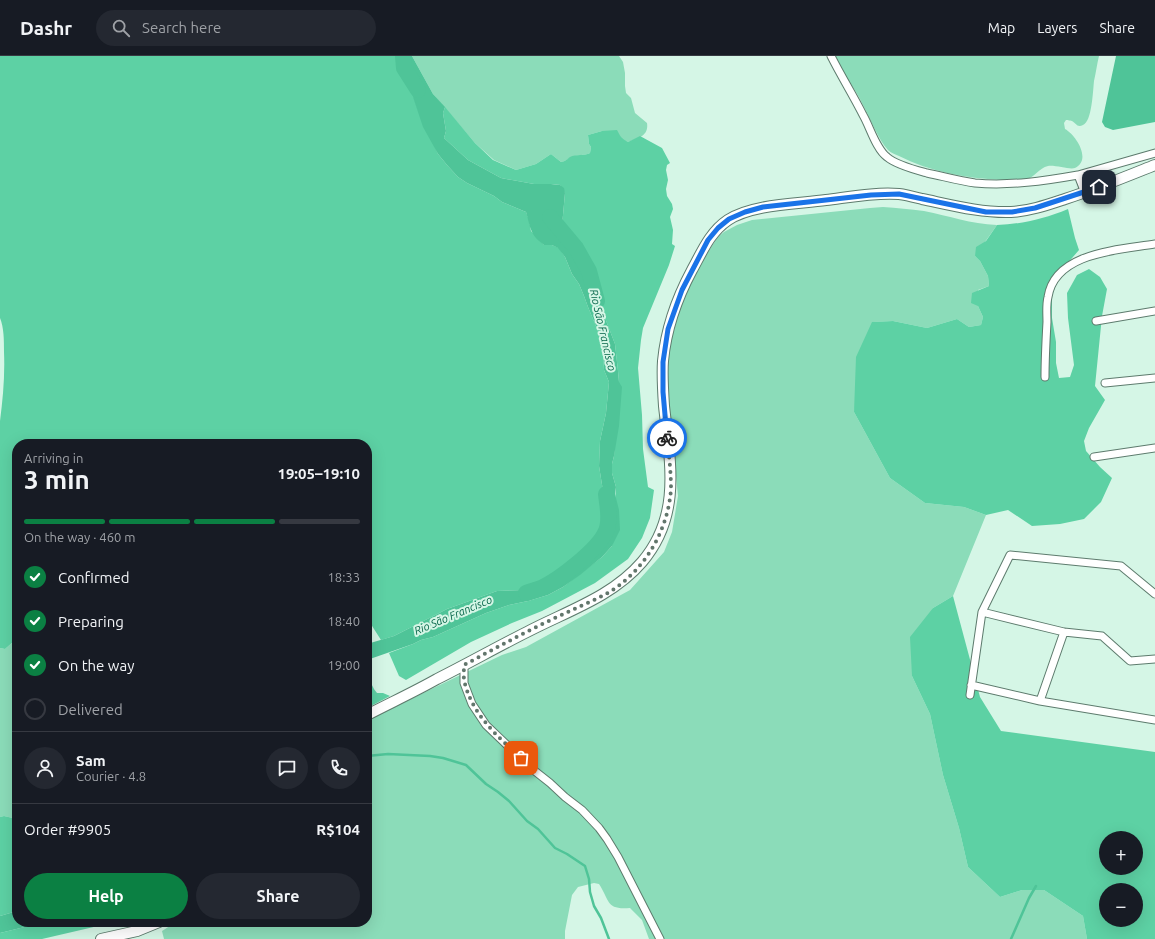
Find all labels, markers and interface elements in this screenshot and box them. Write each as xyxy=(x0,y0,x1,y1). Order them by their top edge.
search box xyxy=(96,10,376,46)
text: Dashr xyxy=(20,17,72,39)
icon: search xyxy=(110,17,132,39)
text: Search here xyxy=(142,19,221,36)
text: Map xyxy=(988,20,1015,36)
text: Layers xyxy=(1037,20,1077,36)
text: Share xyxy=(1099,20,1135,36)
pin xyxy=(1082,170,1116,204)
icon: home xyxy=(1088,176,1110,198)
water label: Rio São Francisco xyxy=(588,288,618,372)
courier xyxy=(647,418,687,458)
icon: bike xyxy=(656,427,678,449)
text: Arriving in xyxy=(24,451,83,465)
text: 3 min xyxy=(24,465,90,494)
text: 19:05–19:10 xyxy=(277,465,360,482)
text: On the way · 460 m xyxy=(24,530,136,544)
icon: check xyxy=(24,566,46,588)
text: Confirmed xyxy=(58,569,130,586)
text: 18:33 xyxy=(327,570,360,584)
water label: Rio São Francisco xyxy=(412,593,494,637)
icon: check xyxy=(24,610,46,632)
text: Preparing xyxy=(58,613,124,630)
text: 18:40 xyxy=(327,614,360,628)
icon: check xyxy=(24,654,46,676)
text: On the way xyxy=(58,657,134,674)
text: 19:00 xyxy=(327,658,360,672)
text: Delivered xyxy=(58,701,123,718)
pin xyxy=(504,741,538,775)
button: person xyxy=(24,747,66,789)
button: chat xyxy=(266,747,308,789)
button: phone xyxy=(318,747,360,789)
icon: bag xyxy=(510,747,532,769)
text: Sam xyxy=(76,752,106,769)
text: Courier · 4.8 xyxy=(76,769,146,783)
text: Order #9905 xyxy=(24,821,111,838)
text: R$104 xyxy=(316,821,360,838)
map controls xyxy=(1099,831,1143,927)
button: + xyxy=(1099,831,1143,875)
button: Help xyxy=(24,873,188,919)
button: Share xyxy=(196,873,360,919)
button: − xyxy=(1099,883,1143,927)

